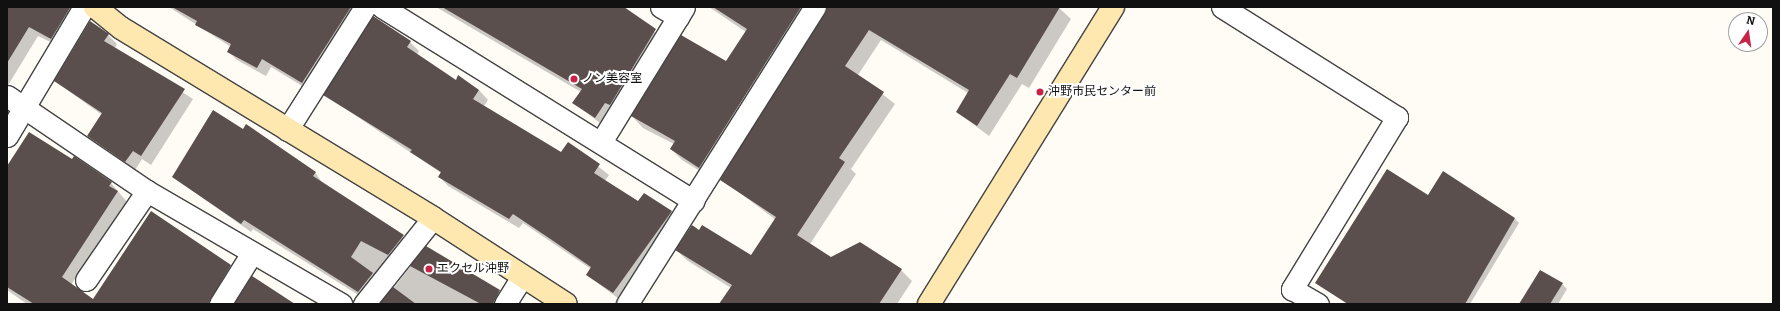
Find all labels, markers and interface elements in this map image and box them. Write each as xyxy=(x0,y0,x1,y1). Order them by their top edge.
north arrow xyxy=(1728,12,1768,52)
text: N xyxy=(1745,14,1756,28)
place label: ノン美容室 xyxy=(582,72,642,86)
marker: ノン美容室 xyxy=(569,74,579,84)
place label: 沖野市民センター前 xyxy=(1048,85,1156,99)
marker: 沖野市民センター前 xyxy=(1035,87,1045,97)
place label: エクセル沖野 xyxy=(437,262,509,276)
marker: エクセル沖野 xyxy=(424,264,434,274)

